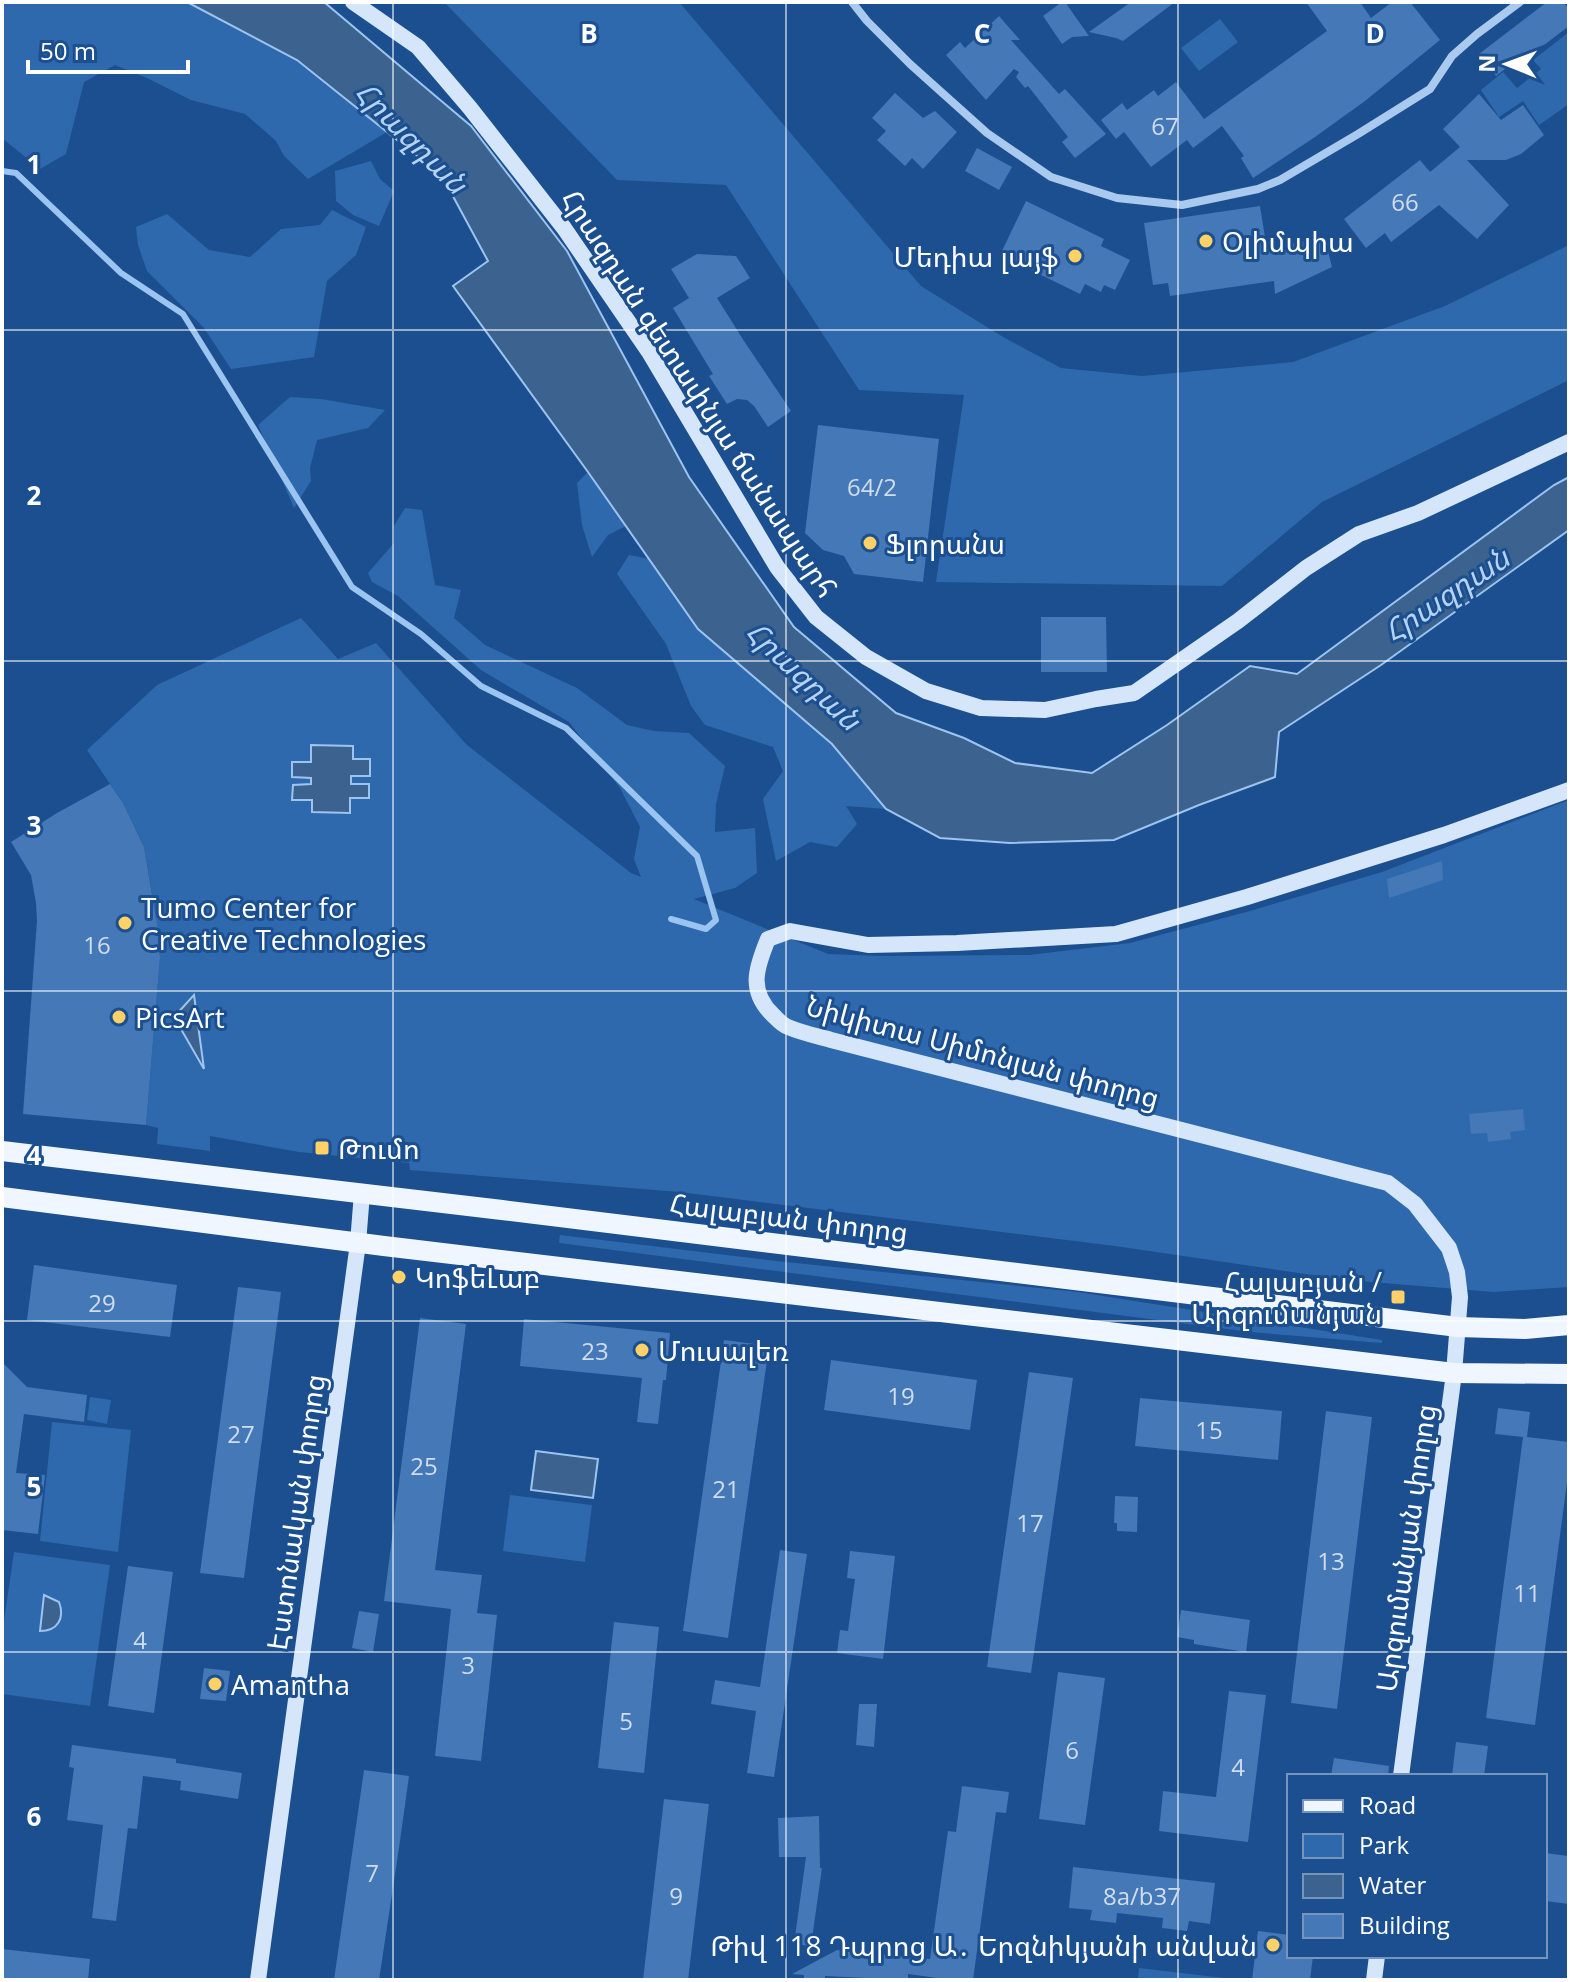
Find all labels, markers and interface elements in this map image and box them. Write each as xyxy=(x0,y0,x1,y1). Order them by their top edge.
text: B xyxy=(580,15,598,51)
text: C xyxy=(974,15,990,51)
text: D xyxy=(1365,15,1385,51)
scale bar xyxy=(28,24,188,74)
north arrow xyxy=(1467,24,1547,104)
text: 50 m xyxy=(40,34,96,67)
text: N xyxy=(1471,54,1501,73)
water label: Հրազդան xyxy=(347,72,479,204)
house number: 67 xyxy=(1151,109,1179,142)
text: 1 xyxy=(27,146,41,182)
street label: Հրազդան գետափնյա ճանապարհ xyxy=(554,182,846,604)
house number: 66 xyxy=(1391,185,1419,218)
place label: Օլիմպիա xyxy=(1222,222,1354,260)
marker: Օլիմպիա xyxy=(1197,232,1215,250)
place label: Մեդիա լայֆ xyxy=(894,237,1059,275)
marker: Մեդիա լայֆ xyxy=(1066,247,1084,265)
house number: 64/2 xyxy=(847,470,897,503)
text: 2 xyxy=(27,477,42,513)
place label: Ֆլորանս xyxy=(886,524,1005,562)
marker: Ֆլորանս xyxy=(861,534,879,552)
water label: Հրազդան xyxy=(1375,536,1519,651)
water label: Հրազդան xyxy=(737,611,872,740)
text: 3 xyxy=(27,807,41,843)
place label: Tumo Center for Creative Technologies xyxy=(141,888,426,958)
marker: Tumo Center for Creative Technologies xyxy=(116,914,134,932)
house number: 16 xyxy=(83,928,111,961)
street label: Նիկիտա Սիմոնյան փողոց xyxy=(802,986,1164,1116)
place label: PicsArt xyxy=(135,998,225,1036)
marker: PicsArt xyxy=(110,1008,128,1026)
place label: Թումո xyxy=(338,1129,420,1167)
text: 4 xyxy=(27,1137,42,1173)
marker: Թումո xyxy=(313,1139,331,1157)
street label: Հալաբյան փողոց xyxy=(668,1184,910,1250)
place label: ԿոֆեԼաբ xyxy=(415,1258,540,1296)
place label: Հալաբյան / Արզումանյան xyxy=(1191,1262,1382,1332)
marker: ԿոֆեԼաբ xyxy=(390,1268,408,1286)
house number: 29 xyxy=(88,1286,116,1319)
marker: Հալաբյան / Արզումանյան xyxy=(1389,1288,1407,1306)
place label: Մուսալեռ xyxy=(658,1331,789,1369)
house number: 23 xyxy=(581,1334,609,1367)
marker: Մուսալեռ xyxy=(633,1341,651,1359)
street label: Էստոնական փողոց xyxy=(257,1371,333,1653)
house number: 19 xyxy=(887,1379,915,1412)
street label: Արզումանյան փողոց xyxy=(1366,1402,1444,1694)
house number: 15 xyxy=(1195,1413,1223,1446)
house number: 27 xyxy=(227,1417,255,1450)
house number: 25 xyxy=(410,1449,438,1482)
text: 5 xyxy=(27,1468,41,1504)
house number: 21 xyxy=(712,1472,740,1505)
house number: 17 xyxy=(1016,1506,1044,1539)
house number: 13 xyxy=(1317,1544,1345,1577)
house number: 11 xyxy=(1513,1576,1541,1609)
house number: 4 xyxy=(133,1623,147,1656)
house number: 3 xyxy=(461,1648,475,1681)
place label: Amantha xyxy=(231,1665,350,1703)
marker: Amantha xyxy=(206,1675,224,1693)
house number: 5 xyxy=(619,1704,633,1737)
house number: 6 xyxy=(1065,1733,1079,1766)
house number: 4 xyxy=(1231,1750,1245,1783)
legend xyxy=(1287,1774,1547,1958)
text: Road xyxy=(1359,1788,1416,1821)
text: 6 xyxy=(27,1798,42,1834)
text: Park xyxy=(1359,1828,1410,1861)
house number: 7 xyxy=(365,1856,379,1889)
text: Water xyxy=(1359,1868,1427,1901)
house number: 9 xyxy=(669,1879,683,1912)
house number: 8a/b37 xyxy=(1103,1879,1181,1912)
text: Building xyxy=(1359,1908,1450,1941)
place label: Թիվ 118 Դպրոց Ա․ Երզնիկյանի անվան xyxy=(710,1926,1257,1964)
marker: Թիվ 118 Դպրոց Ա․ Երզնիկյանի անվան xyxy=(1264,1936,1282,1954)

